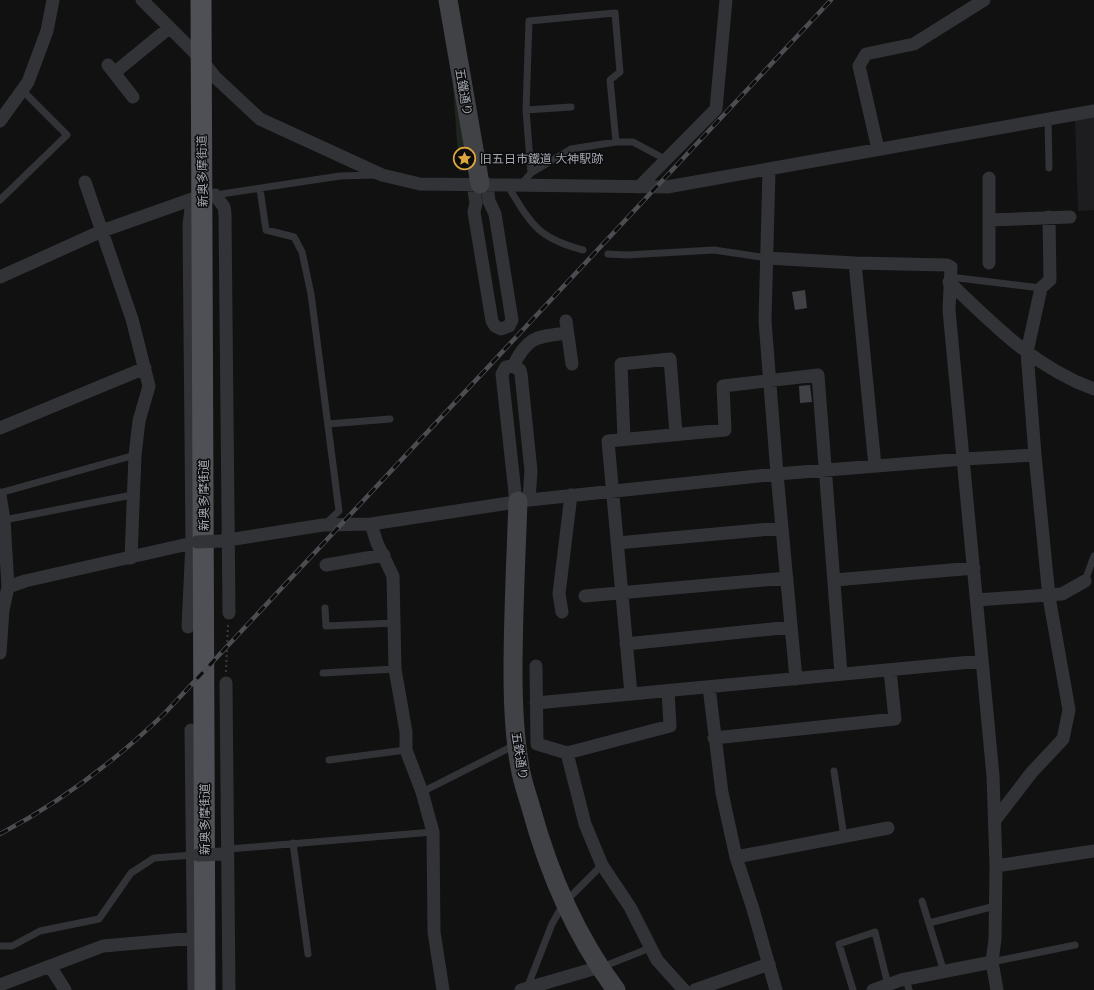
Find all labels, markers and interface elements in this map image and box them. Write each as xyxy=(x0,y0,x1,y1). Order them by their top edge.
street label: 五鐵通り xyxy=(452,67,476,117)
street label: 新奥多摩街道 xyxy=(194,135,210,207)
place icon: 旧五日市鐵道 大神駅跡 xyxy=(451,145,477,171)
place label: 旧五日市鐵道 大神駅跡 xyxy=(480,151,603,166)
street label: 新奥多摩街道 xyxy=(196,459,211,531)
street label: 五鉄通り xyxy=(509,731,531,781)
street label: 新奥多摩街道 xyxy=(197,783,212,855)

